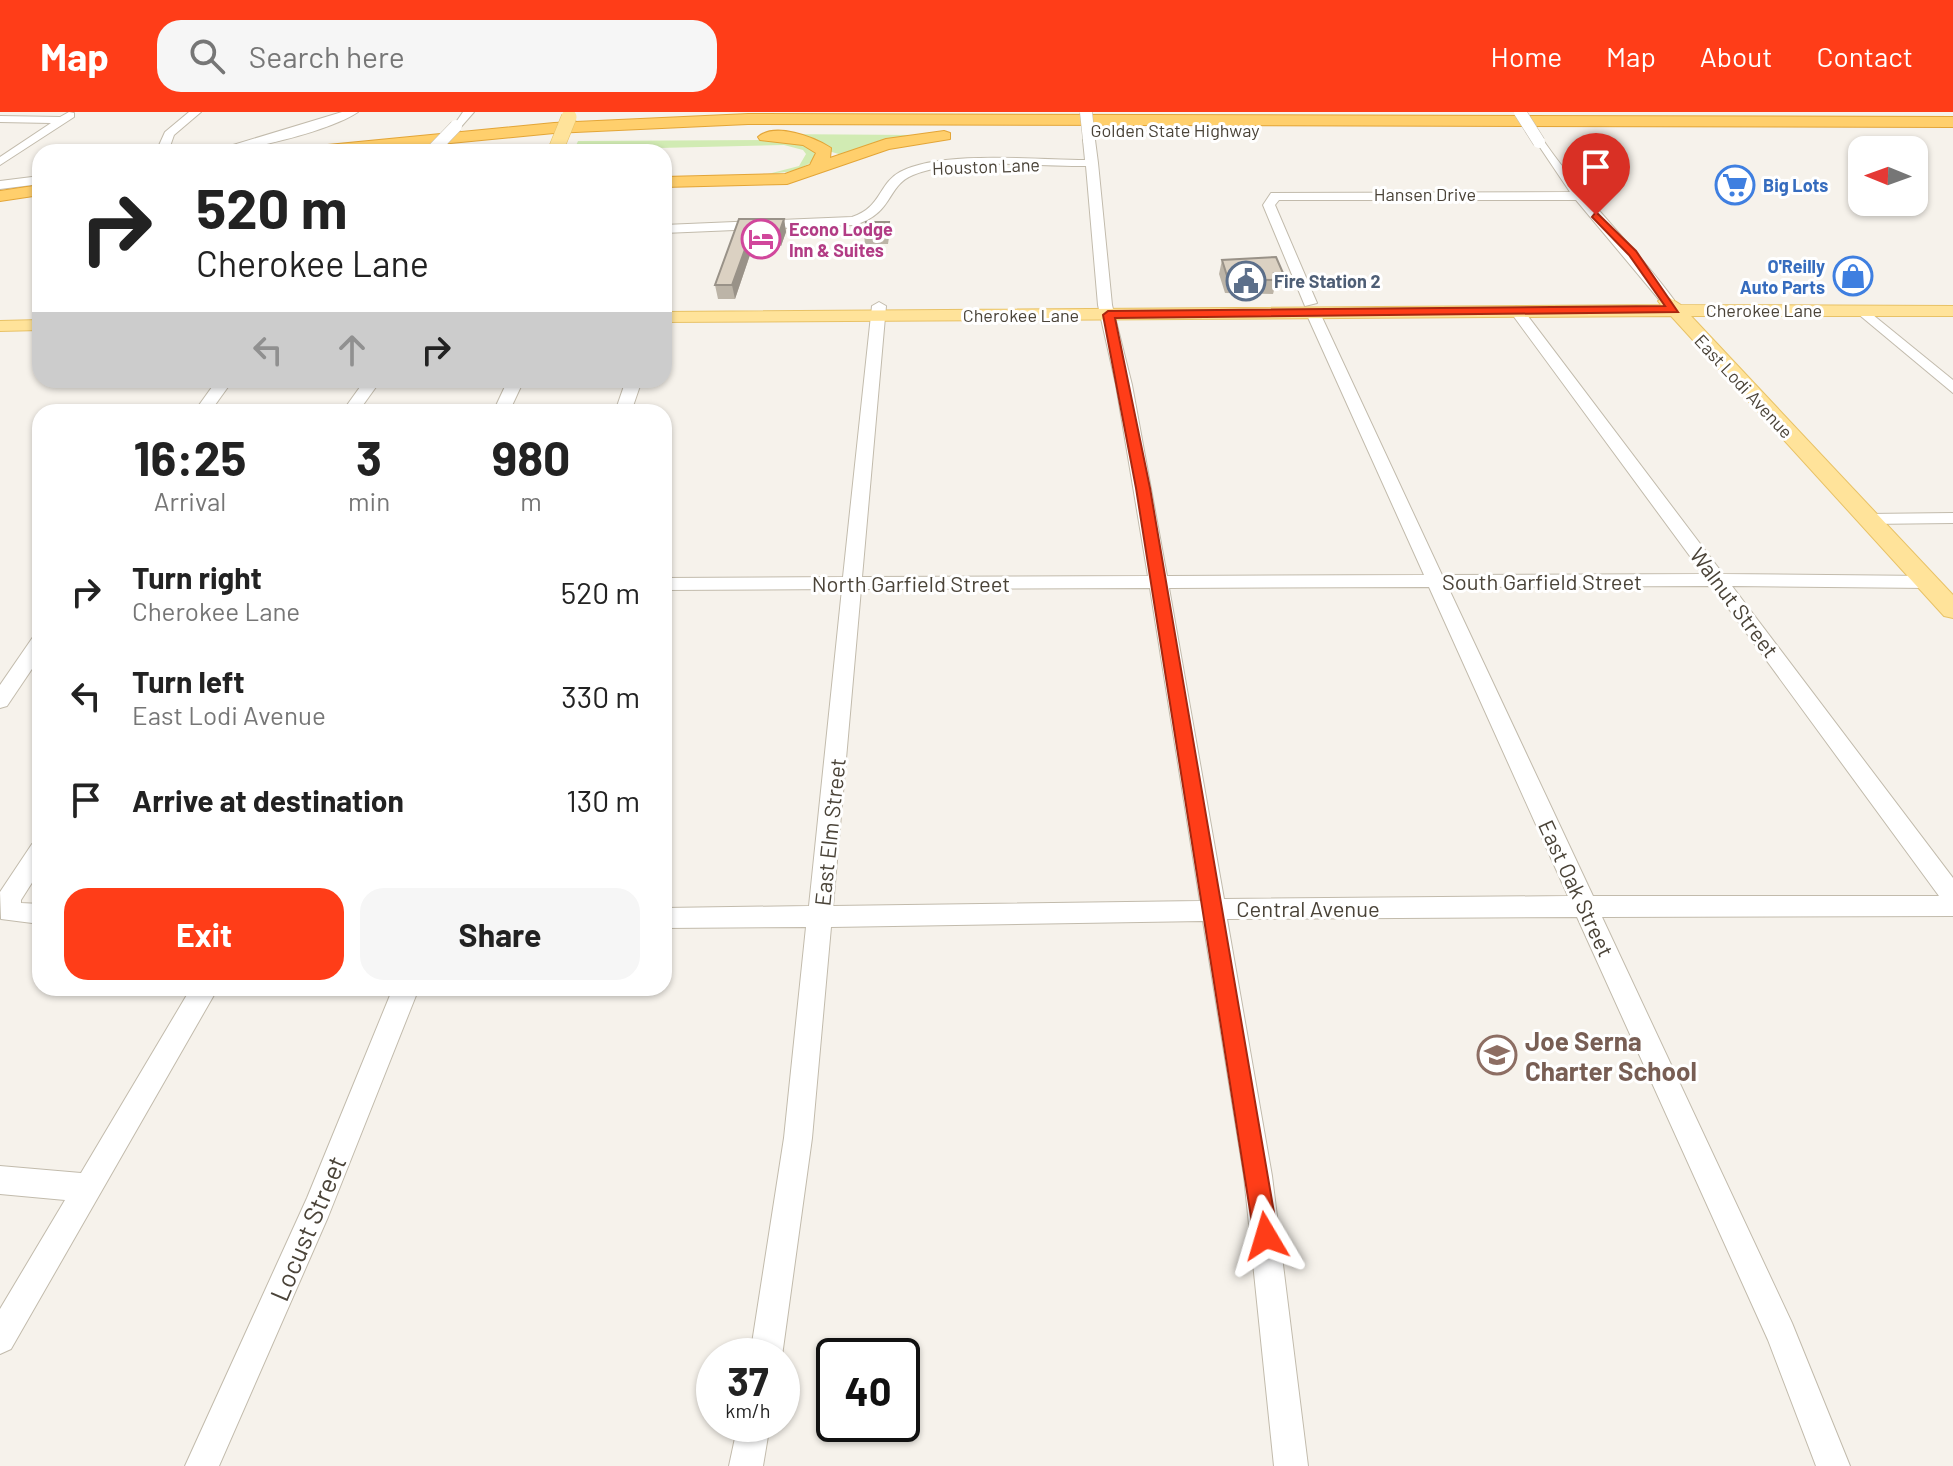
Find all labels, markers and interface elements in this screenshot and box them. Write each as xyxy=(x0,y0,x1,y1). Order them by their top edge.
search box xyxy=(157,20,717,92)
text: Map xyxy=(40,33,109,79)
icon: search xyxy=(185,34,229,78)
text: Search here xyxy=(249,38,405,74)
text: Home xyxy=(1491,39,1562,73)
text: Map xyxy=(1606,39,1656,73)
text: About xyxy=(1700,39,1772,73)
text: Contact xyxy=(1816,39,1913,73)
street label: Golden State Highway xyxy=(1090,119,1260,141)
pin xyxy=(1562,133,1630,215)
north arrow xyxy=(1848,136,1928,216)
map controls xyxy=(1848,136,1928,216)
icon: arrive xyxy=(1574,145,1618,189)
street label: Houston Lane xyxy=(932,153,1040,179)
supermarket icon: Big Lots xyxy=(1714,164,1756,206)
text: 520 m xyxy=(196,173,347,240)
place label: Big Lots xyxy=(1763,174,1828,196)
icon: right xyxy=(64,176,168,280)
street label: Hansen Drive xyxy=(1374,183,1476,205)
hotel icon: Econo Lodge Inn & Suites xyxy=(740,218,782,260)
place label: Econo Lodge Inn & Suites xyxy=(789,218,893,261)
text: Cherokee Lane xyxy=(196,241,429,284)
place label: O'Reilly Auto Parts xyxy=(1740,255,1825,298)
shop icon: O'Reilly Auto Parts xyxy=(1832,255,1874,297)
public building icon: Fire Station 2 xyxy=(1225,260,1267,302)
place label: Fire Station 2 xyxy=(1274,270,1381,292)
street label: Cherokee Lane xyxy=(1706,299,1822,321)
street label: Cherokee Lane xyxy=(963,304,1079,326)
icon: left xyxy=(246,328,290,372)
icon: ahead xyxy=(330,328,374,372)
icon: right xyxy=(414,328,458,372)
street label: East Lodi Avenue xyxy=(1690,329,1798,443)
text: 16:25 xyxy=(134,428,247,486)
text: 3 xyxy=(356,428,382,486)
text: 980 xyxy=(492,428,570,486)
text: Arrival xyxy=(154,485,226,516)
text: min xyxy=(348,485,390,516)
text: m xyxy=(520,485,542,516)
street label: Walnut Street xyxy=(1685,542,1785,662)
text: Turn right xyxy=(132,559,262,595)
street label: South Garfield Street xyxy=(1442,568,1642,594)
icon: right xyxy=(64,570,108,614)
street label: North Garfield Street xyxy=(812,570,1010,596)
text: 520 m xyxy=(561,574,640,610)
text: Cherokee Lane xyxy=(132,595,300,626)
text: Turn left xyxy=(132,663,245,699)
icon: left xyxy=(64,674,108,718)
text: 330 m xyxy=(561,678,640,714)
text: East Lodi Avenue xyxy=(132,699,326,730)
street label: East Elm Street xyxy=(808,757,850,907)
icon: arrive xyxy=(64,778,108,822)
text: Arrive at destination xyxy=(132,782,404,818)
text: 130 m xyxy=(566,782,640,818)
street label: East Oak Street xyxy=(1534,816,1620,960)
button: Exit xyxy=(64,888,344,980)
button: Share xyxy=(360,888,640,980)
street label: Central Avenue xyxy=(1236,895,1380,921)
place label: Joe Serna Charter School xyxy=(1525,1025,1697,1086)
school or university icon: Joe Serna Charter School xyxy=(1476,1034,1518,1076)
street label: Locust Street xyxy=(263,1151,351,1305)
position arrow xyxy=(1224,1194,1308,1278)
speed limit sign: 40 xyxy=(816,1338,920,1442)
text: 37 xyxy=(727,1356,769,1404)
text: km/h xyxy=(725,1398,771,1422)

